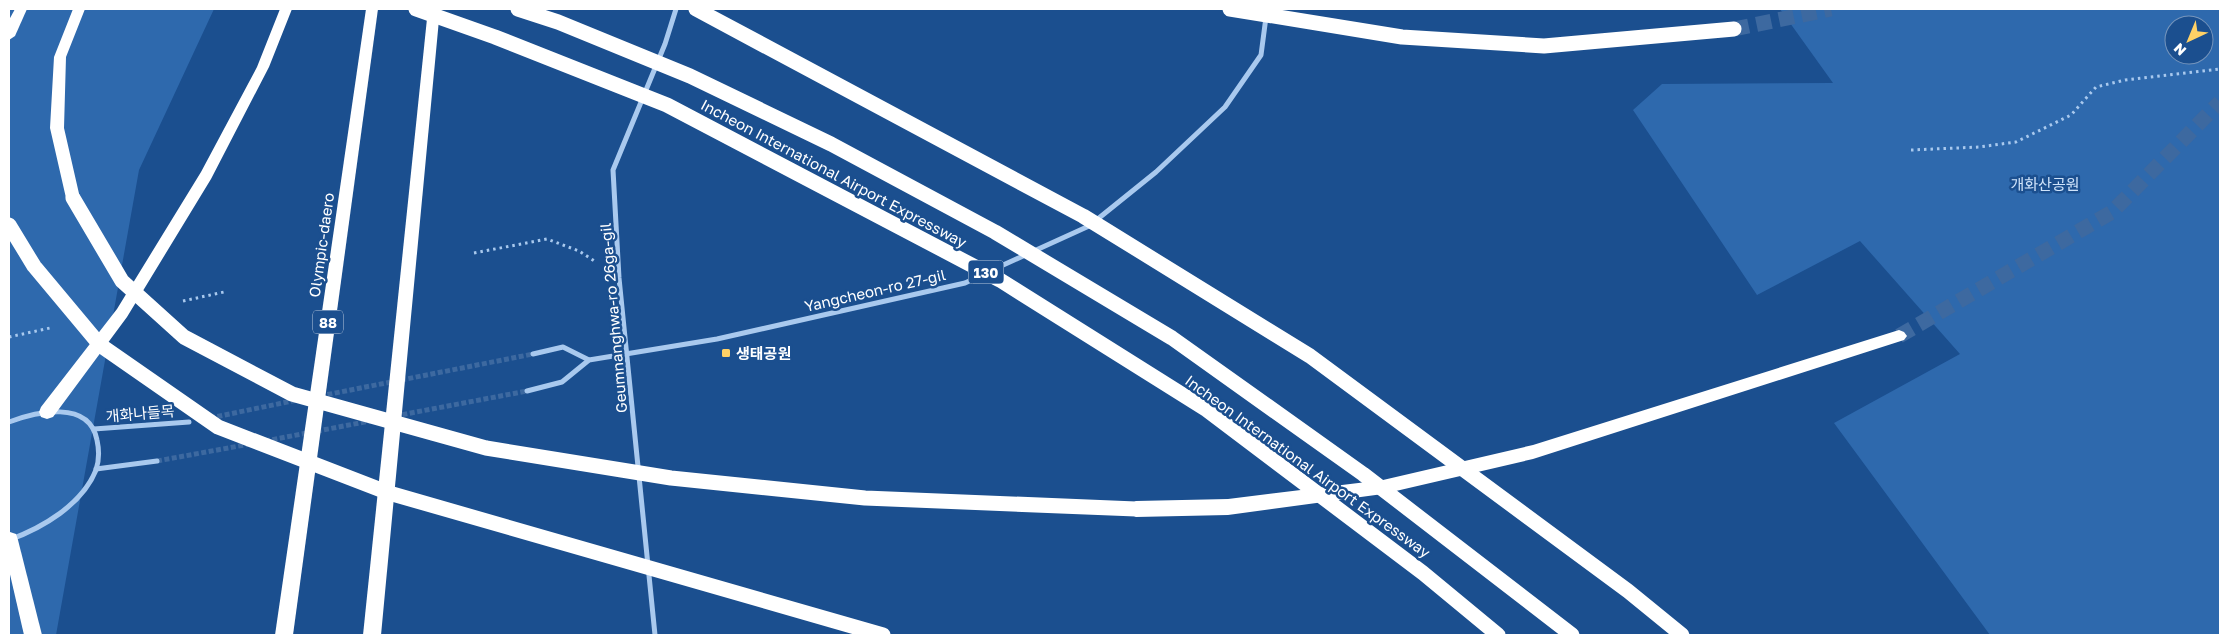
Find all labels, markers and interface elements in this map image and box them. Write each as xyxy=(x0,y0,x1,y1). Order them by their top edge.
north arrow xyxy=(2164,15,2214,65)
text: N xyxy=(2170,40,2189,60)
street label: Incheon International Airport Expressway xyxy=(698,95,971,251)
park label: 개화산공원 xyxy=(2010,175,2080,193)
street label: Olympic-daero xyxy=(305,192,337,298)
street label: Geumnanghwa-ro 26ga-gil xyxy=(596,222,630,414)
road number: 130 xyxy=(968,260,1004,284)
street label: Yangcheon-ro 27-gil xyxy=(803,265,947,315)
road number: 88 xyxy=(313,311,343,334)
place label: 생태공원 xyxy=(736,344,791,362)
marker: 생태공원 xyxy=(720,347,732,359)
street label: Incheon International Airport Expressway xyxy=(1182,371,1435,561)
street label: 개화나들목 xyxy=(105,401,175,425)

